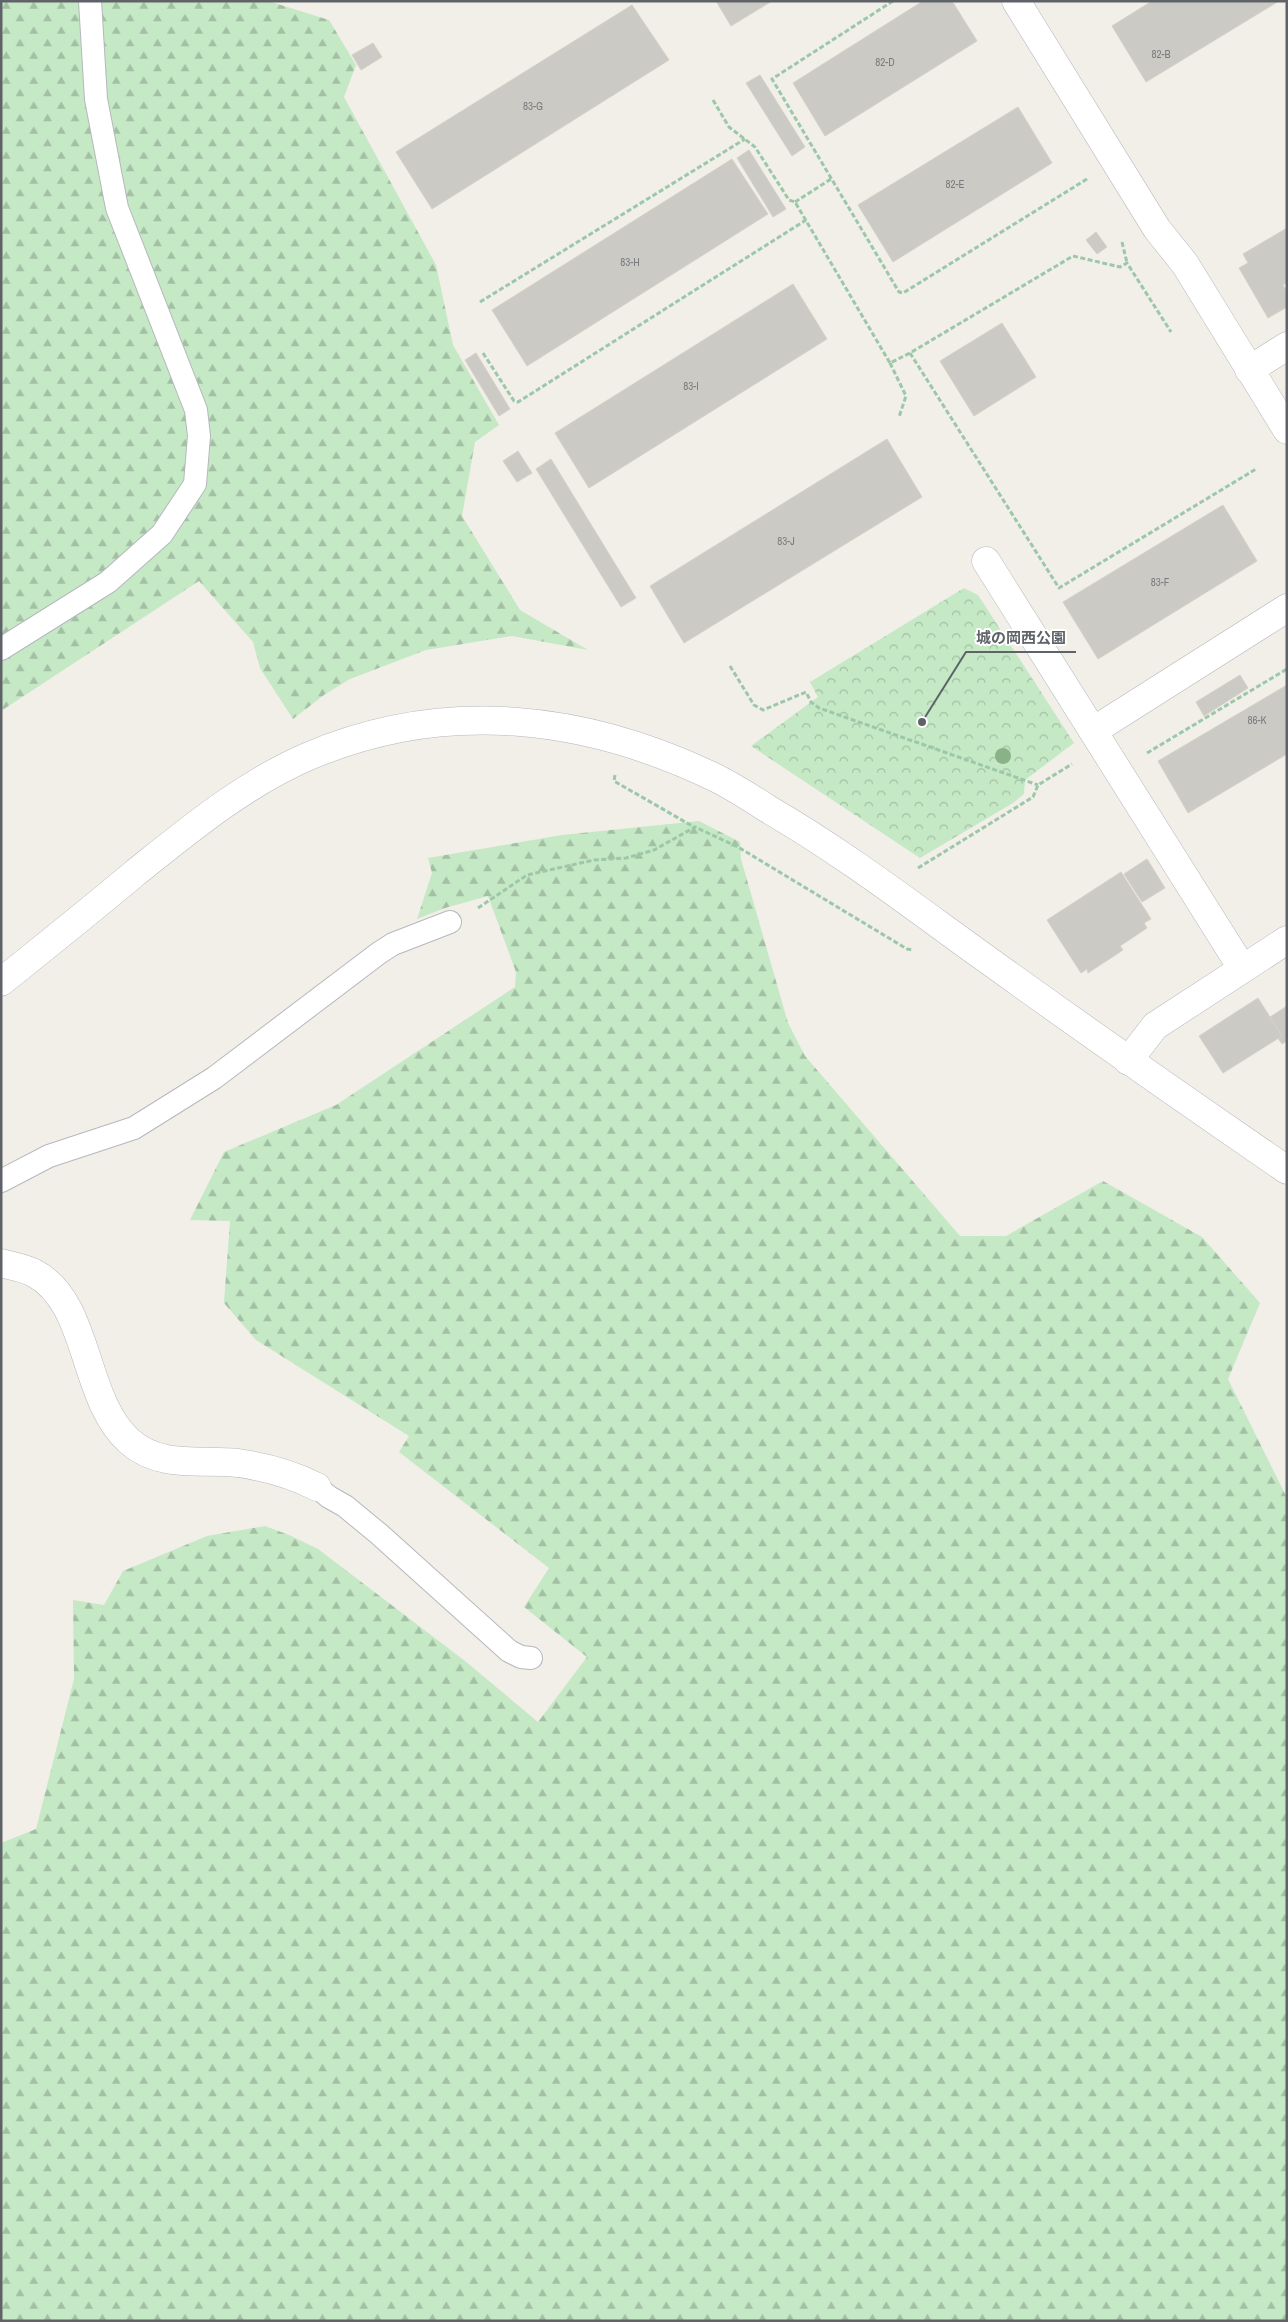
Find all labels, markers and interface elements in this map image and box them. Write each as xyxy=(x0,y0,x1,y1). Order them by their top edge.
house number: 82-B xyxy=(1151,47,1171,61)
house number: 82-D xyxy=(875,55,895,69)
house number: 83-G xyxy=(523,99,543,113)
house number: 82-E xyxy=(945,177,965,191)
house number: 83-H xyxy=(620,255,640,269)
house number: 83-I xyxy=(683,379,699,393)
house number: 83-J xyxy=(777,534,795,548)
house number: 83-F xyxy=(1151,575,1170,589)
callout: 城の岡西公園 xyxy=(966,622,1076,652)
text: 城の岡西公園 xyxy=(976,627,1066,648)
house number: 86-K xyxy=(1247,713,1267,727)

